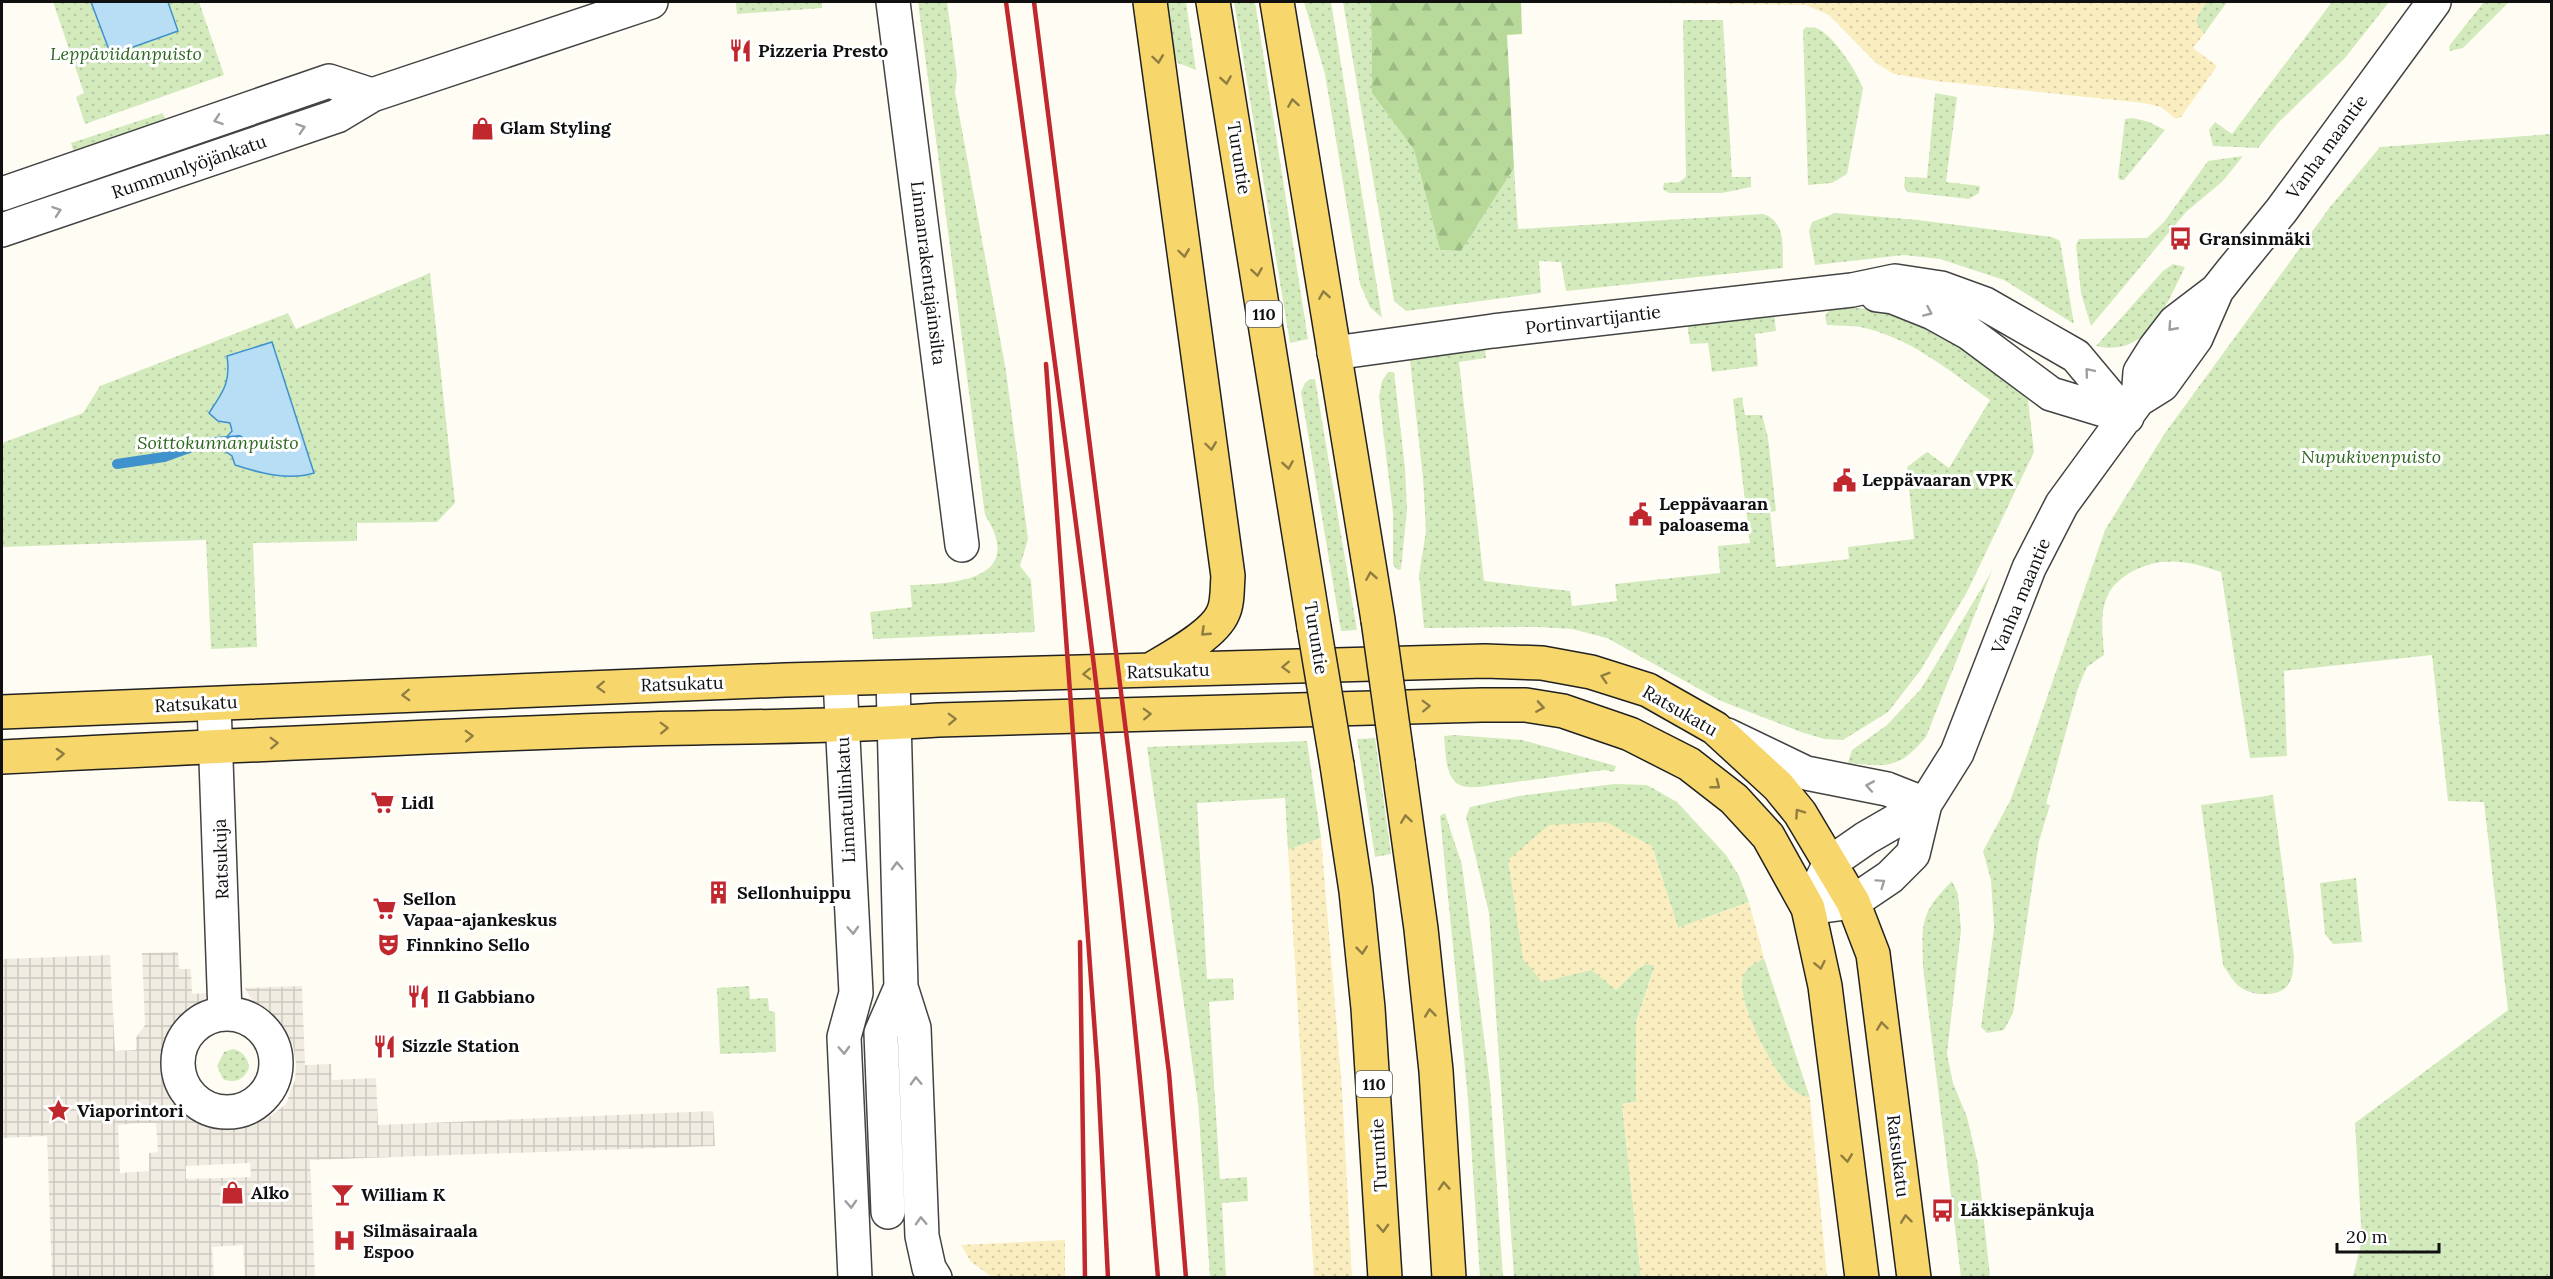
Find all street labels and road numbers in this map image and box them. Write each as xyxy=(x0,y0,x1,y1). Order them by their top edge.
street label: Vanha maantie xyxy=(2280,90,2372,204)
street label: Turuntie xyxy=(1222,120,1257,196)
street label: Rummunlyöjänkatu xyxy=(108,129,269,204)
street label: Linnanrakentajainsilta xyxy=(906,180,951,366)
street label: Portinvartijantie xyxy=(1524,300,1662,339)
road number: 110 xyxy=(1246,301,1282,327)
street label: Vanha maantie xyxy=(1985,534,2055,658)
street label: Turuntie xyxy=(1299,600,1334,676)
street label: Ratsukatu xyxy=(1126,658,1210,683)
street label: Ratsukatu xyxy=(640,671,724,696)
street label: Ratsukatu xyxy=(1639,680,1722,741)
street label: Ratsukatu xyxy=(154,690,238,717)
street label: Linnatullinkatu xyxy=(831,736,860,864)
street label: Ratsukuja xyxy=(208,818,233,900)
road number: 110 xyxy=(1356,1071,1392,1097)
street label: Ratsukatu xyxy=(1882,1113,1915,1199)
street label: Turuntie xyxy=(1365,1118,1392,1192)

